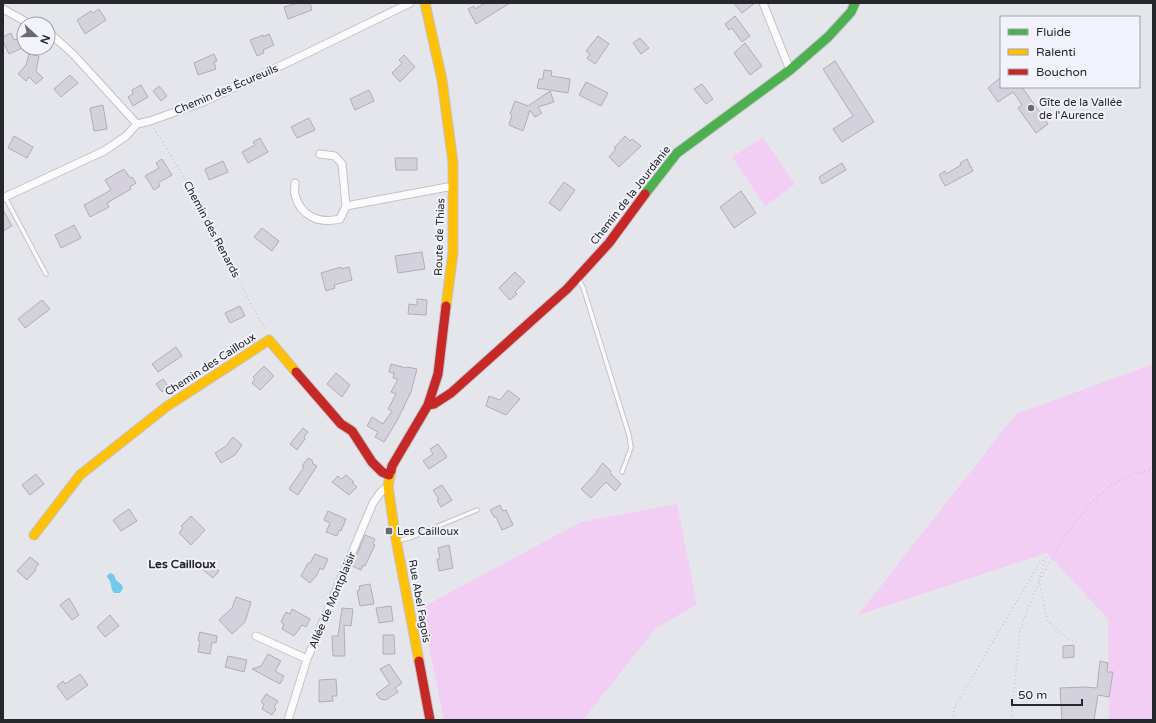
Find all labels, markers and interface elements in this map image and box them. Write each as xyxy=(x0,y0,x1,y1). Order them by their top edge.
north arrow xyxy=(16,16,56,56)
legend xyxy=(1000,16,1140,88)
text: Fluide xyxy=(1036,25,1071,39)
text: N xyxy=(37,33,53,46)
text: Ralenti xyxy=(1036,45,1076,59)
street label: Chemin des Écureuils xyxy=(172,61,280,117)
text: Bouchon xyxy=(1036,65,1087,79)
place label: Gîte de la Vallée de l'Aurence xyxy=(1039,96,1122,122)
marker: Gîte de la Vallée de l'Aurence xyxy=(1026,103,1036,113)
street label: Chemin de la Jourdanie xyxy=(588,143,673,247)
street label: Chemin des Renards xyxy=(181,179,243,280)
street label: Route de Thias xyxy=(432,198,447,276)
street label: Chemin des Cailloux xyxy=(162,330,258,399)
place label: Les Cailloux xyxy=(397,525,459,538)
marker: Les Cailloux xyxy=(384,526,394,536)
street label: Allée de Montplaisir xyxy=(306,549,359,650)
district label: Les Cailloux xyxy=(148,557,216,571)
street label: Rue Abel Fagois xyxy=(406,558,433,644)
scale bar xyxy=(1012,681,1082,707)
text: 50 m xyxy=(1018,688,1047,702)

